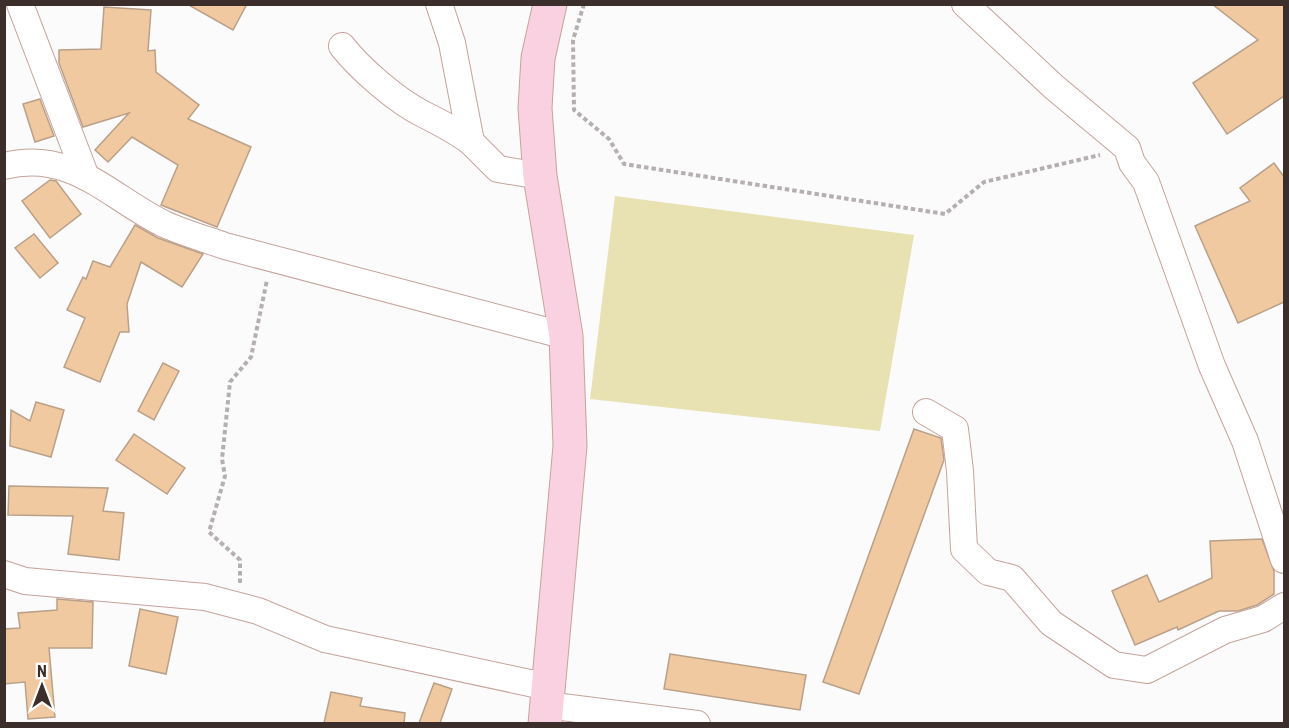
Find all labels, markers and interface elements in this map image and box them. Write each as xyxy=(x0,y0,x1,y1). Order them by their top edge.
north arrow xyxy=(12,656,72,716)
text: N xyxy=(37,662,47,681)

